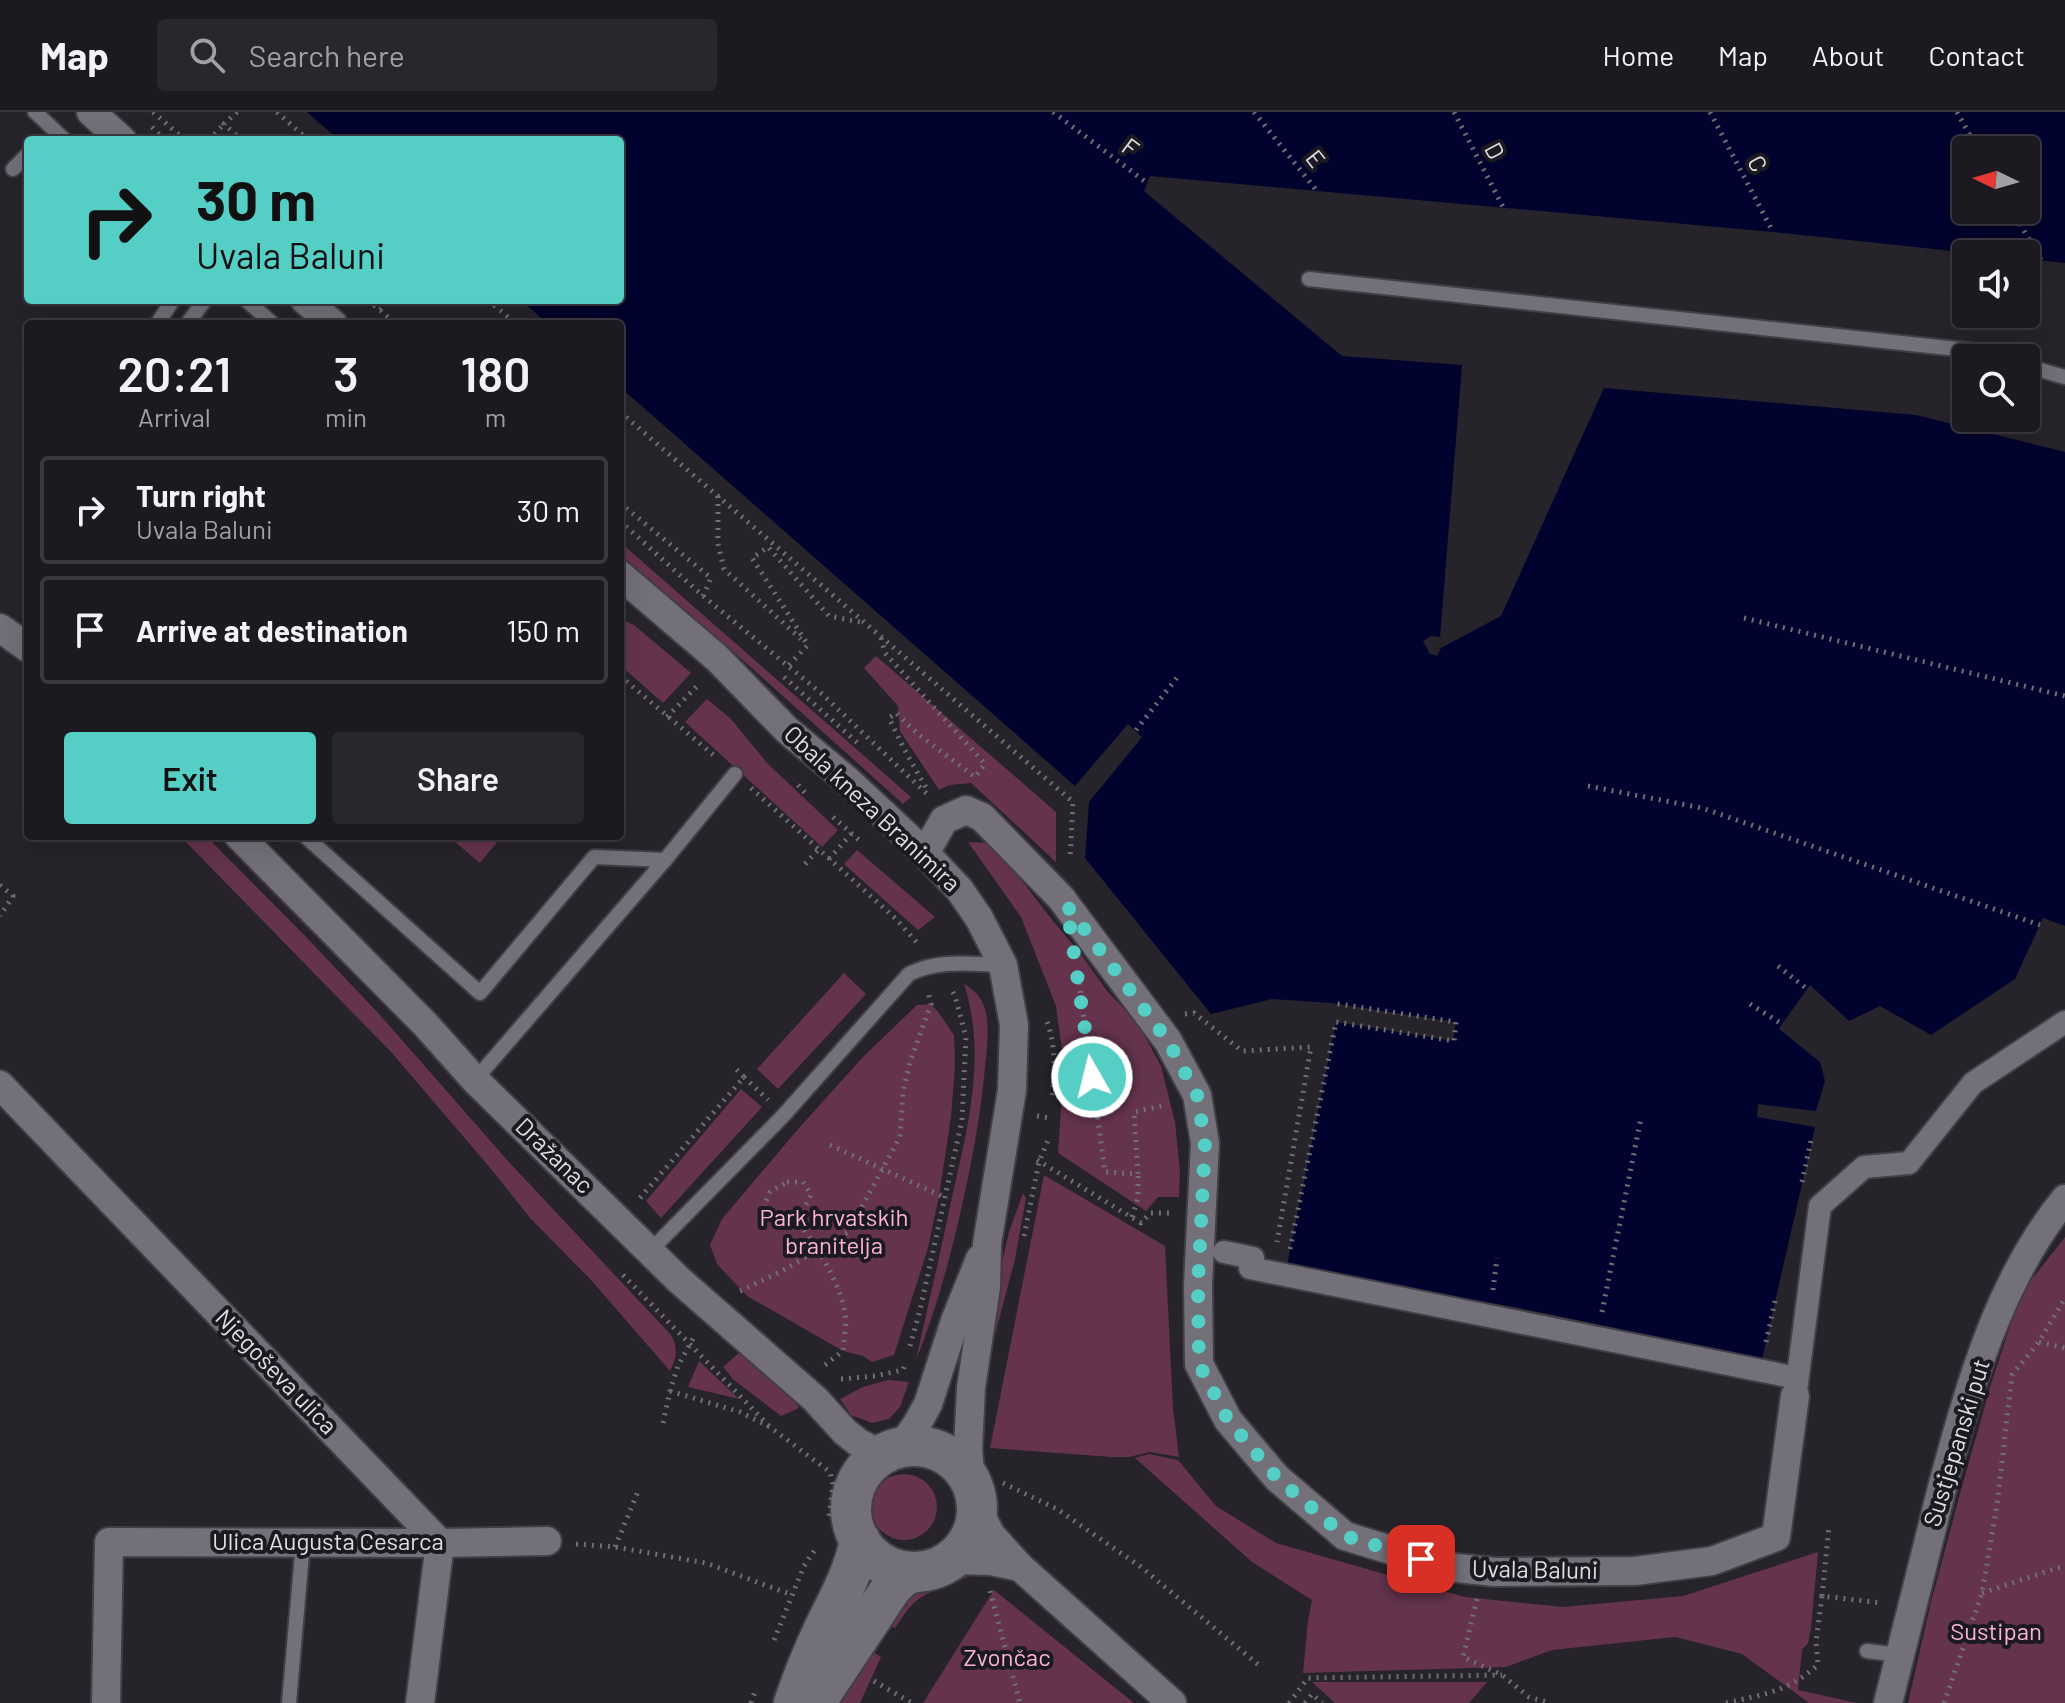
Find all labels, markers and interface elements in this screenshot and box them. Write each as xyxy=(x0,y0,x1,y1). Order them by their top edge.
search box xyxy=(157,19,717,91)
text: Map xyxy=(40,32,109,78)
icon: search xyxy=(185,33,229,77)
text: Search here xyxy=(249,37,405,73)
text: Home xyxy=(1603,38,1674,72)
text: Map xyxy=(1718,38,1768,72)
text: About xyxy=(1812,38,1884,72)
text: Contact xyxy=(1928,38,2025,72)
street label: F xyxy=(1117,131,1145,163)
north arrow xyxy=(1952,136,2040,224)
map controls xyxy=(1952,136,2040,432)
street label: D xyxy=(1479,137,1512,164)
street label: E xyxy=(1300,143,1332,173)
street label: C xyxy=(1742,150,1775,177)
text: 30 m xyxy=(196,165,316,232)
icon: right xyxy=(64,168,168,272)
text: Uvala Baluni xyxy=(196,233,385,276)
button: sound xyxy=(1952,240,2040,328)
text: 20:21 xyxy=(118,344,231,402)
text: 3 xyxy=(333,344,359,402)
text: 180 xyxy=(461,344,530,402)
button: search xyxy=(1952,344,2040,432)
text: Arrival xyxy=(138,401,211,432)
text: min xyxy=(325,401,367,432)
text: m xyxy=(485,401,506,432)
text: Turn right xyxy=(136,477,266,513)
icon: right xyxy=(68,488,112,532)
text: 30 m xyxy=(517,492,580,528)
text: Uvala Baluni xyxy=(136,513,273,544)
icon: arrive xyxy=(68,608,112,652)
text: Arrive at destination xyxy=(136,612,408,648)
text: 150 m xyxy=(506,612,580,648)
street label: Obala kneza Branimira xyxy=(779,719,967,897)
button: Exit xyxy=(64,732,316,824)
button: Share xyxy=(332,732,584,824)
position arrow xyxy=(1050,1035,1134,1119)
street label: Dražanac xyxy=(510,1111,600,1199)
park label: Park hrvatskih branitelja xyxy=(760,1202,908,1259)
street label: Njegoševa ulica xyxy=(210,1302,344,1439)
street label: Sustjepanski put xyxy=(1916,1355,1995,1530)
pin xyxy=(1387,1525,1455,1593)
street label: Ulica Augusta Cesarca xyxy=(212,1526,444,1555)
icon: arrive xyxy=(1399,1537,1443,1581)
street label: Uvala Baluni xyxy=(1472,1553,1598,1584)
park label: Sustipan xyxy=(1950,1616,2042,1645)
park label: Zvončac xyxy=(963,1642,1051,1671)

